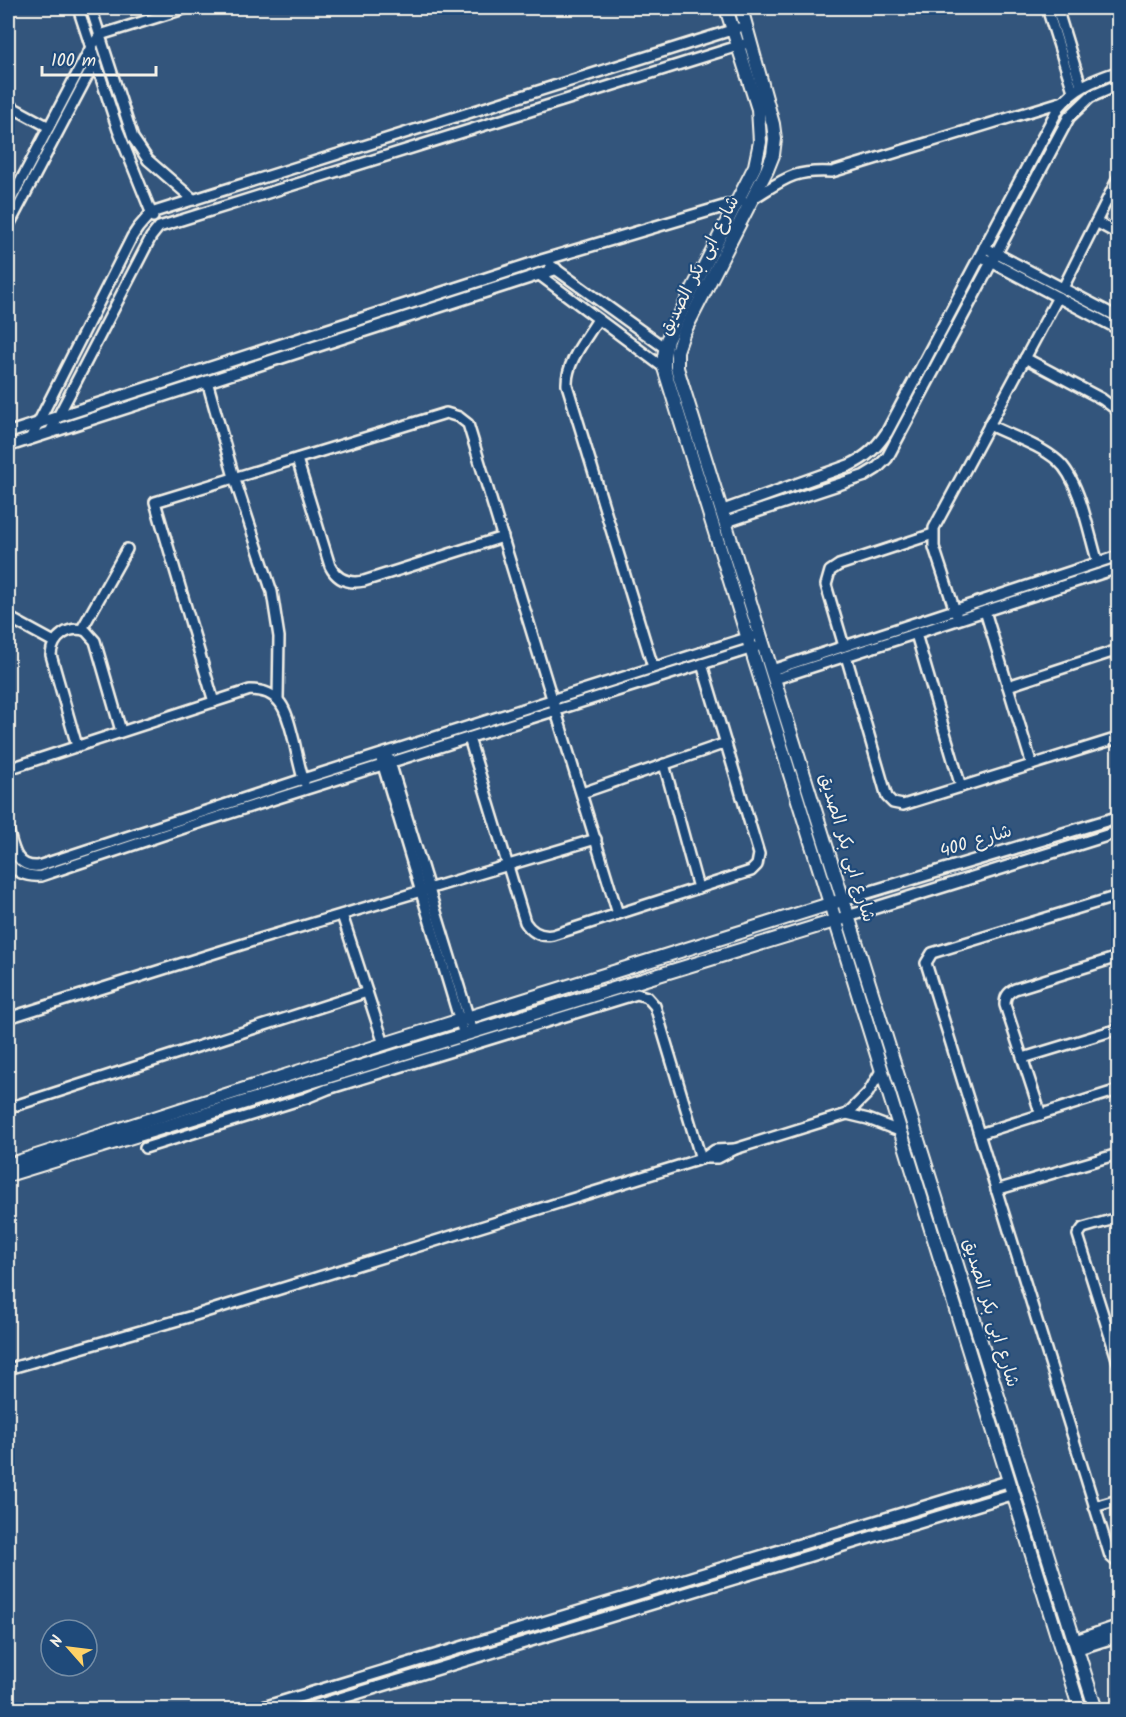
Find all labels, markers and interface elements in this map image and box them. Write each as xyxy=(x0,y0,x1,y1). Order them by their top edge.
scale bar xyxy=(42,39,156,77)
text: 100 m xyxy=(51,47,96,76)
street label: شارع ابى بكر الصديق xyxy=(652,191,748,341)
street label: شارع ابى بكر الصديق xyxy=(810,770,882,926)
street label: شارع 400 xyxy=(936,817,1016,867)
street label: شارع ابى بكر الصديق xyxy=(954,1235,1026,1391)
north arrow xyxy=(39,1618,99,1678)
text: N xyxy=(44,1631,70,1652)

